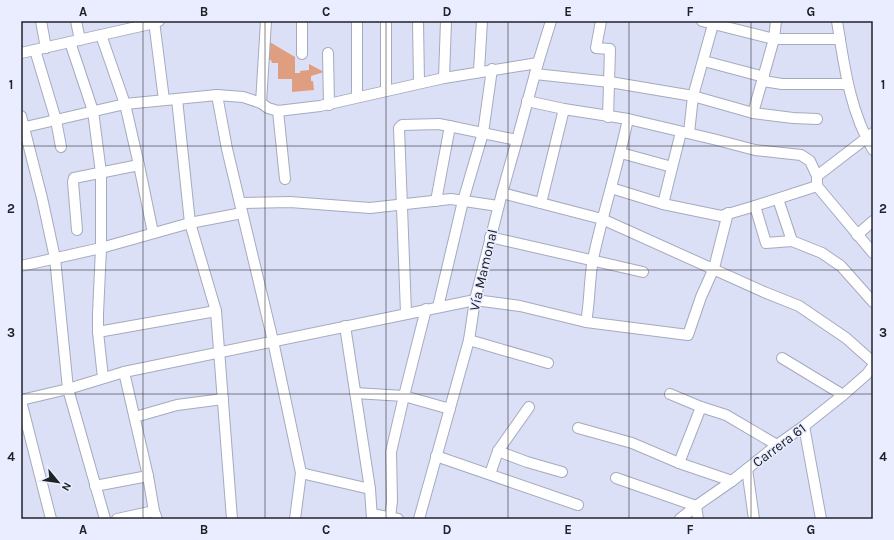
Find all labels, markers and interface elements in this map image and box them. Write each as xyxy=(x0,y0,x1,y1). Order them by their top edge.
text: A xyxy=(79,4,87,19)
text: B xyxy=(200,4,208,19)
text: C xyxy=(322,4,330,19)
text: D xyxy=(443,4,452,19)
text: E xyxy=(564,4,572,19)
text: F xyxy=(686,4,694,19)
text: G xyxy=(807,4,815,19)
text: 1 xyxy=(9,77,13,92)
text: 1 xyxy=(881,77,885,92)
text: 2 xyxy=(7,201,15,216)
text: 2 xyxy=(879,201,887,216)
street label: Vía Mamonal xyxy=(466,228,501,313)
text: 3 xyxy=(7,325,15,340)
text: 3 xyxy=(879,325,887,340)
street label: Carrera 61 xyxy=(749,420,809,471)
text: 4 xyxy=(7,449,15,464)
text: 4 xyxy=(879,449,887,464)
north arrow xyxy=(38,462,78,502)
text: N xyxy=(59,480,74,493)
text: A xyxy=(79,522,87,537)
text: B xyxy=(200,522,208,537)
text: C xyxy=(322,522,330,537)
text: D xyxy=(443,522,452,537)
text: E xyxy=(564,522,572,537)
text: F xyxy=(686,522,694,537)
text: G xyxy=(807,522,815,537)

